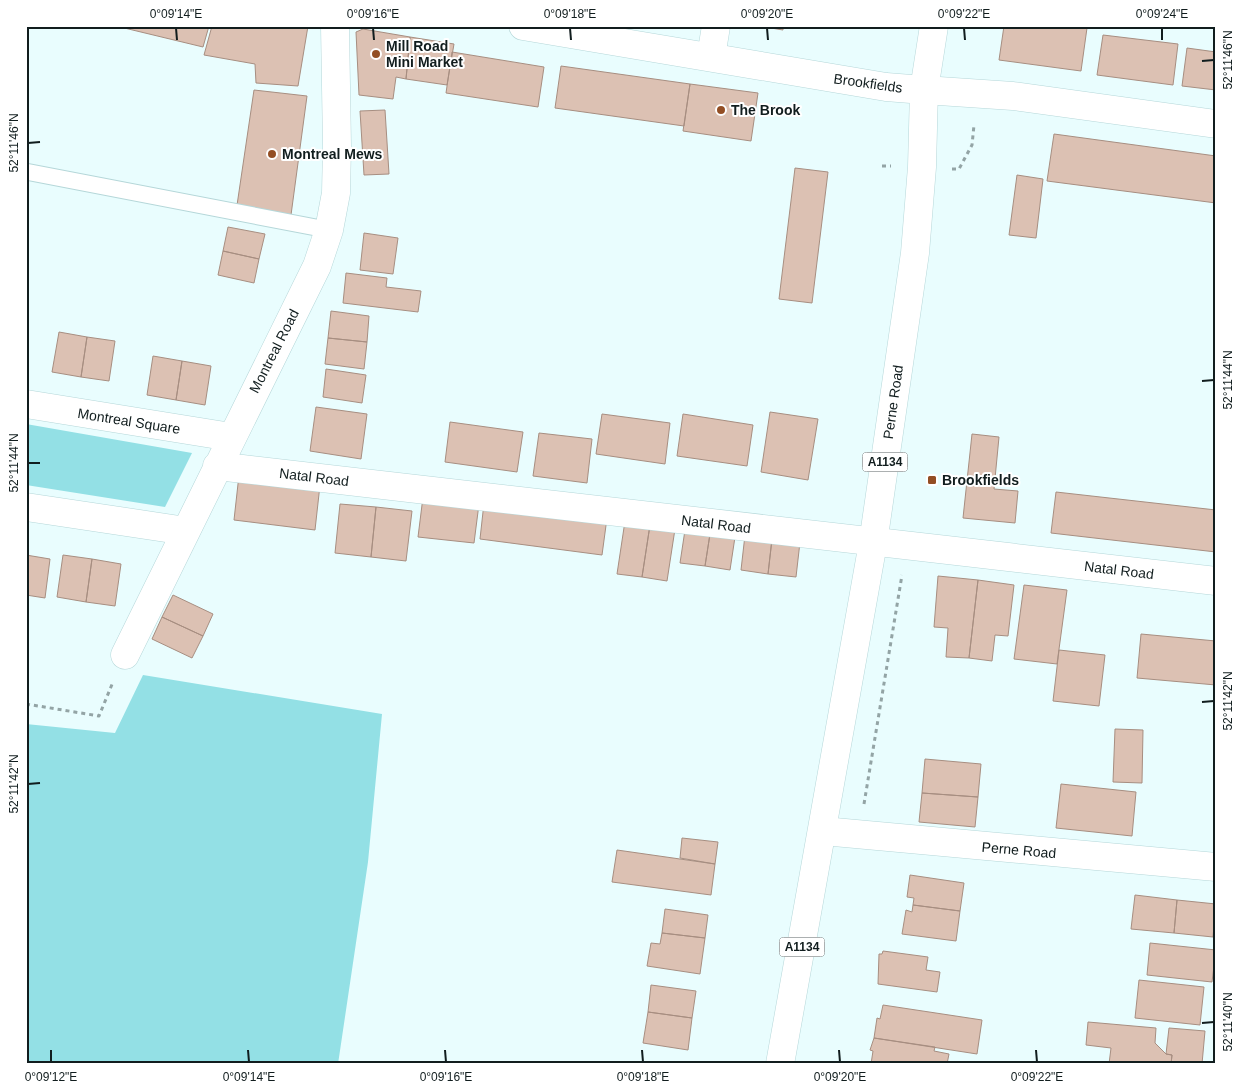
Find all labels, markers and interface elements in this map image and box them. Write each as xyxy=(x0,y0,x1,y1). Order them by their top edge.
text: 0°09'14"E xyxy=(150,7,202,21)
text: 0°09'16"E xyxy=(347,7,399,21)
text: 0°09'18"E xyxy=(544,7,596,21)
text: 0°09'20"E xyxy=(741,7,793,21)
text: 0°09'22"E xyxy=(938,7,990,21)
text: 0°09'24"E xyxy=(1136,7,1188,21)
text: 52°11'46"N xyxy=(1221,30,1235,90)
place label: Mill Road Mini Market xyxy=(386,38,463,70)
marker: Mill Road Mini Market xyxy=(370,48,382,60)
street label: Brookfields xyxy=(833,70,903,96)
place label: The Brook xyxy=(731,102,800,118)
marker: The Brook xyxy=(715,104,727,116)
text: 52°11'46"N xyxy=(7,113,21,173)
place label: Montreal Mews xyxy=(282,146,383,162)
marker: Montreal Mews xyxy=(266,148,278,160)
street label: Montreal Road xyxy=(246,306,302,396)
text: 52°11'44"N xyxy=(1221,350,1235,410)
street label: Perne Road xyxy=(880,364,906,440)
street label: Montreal Square xyxy=(77,405,182,437)
text: 52°11'44"N xyxy=(7,433,21,493)
road number: A1134 xyxy=(862,452,908,472)
street label: Natal Road xyxy=(278,465,350,489)
place label: Brookfields xyxy=(942,472,1019,488)
marker: Brookfields xyxy=(926,474,938,486)
street label: Natal Road xyxy=(680,512,752,536)
street label: Natal Road xyxy=(1083,558,1155,582)
text: 52°11'42"N xyxy=(1221,671,1235,731)
text: 52°11'42"N xyxy=(7,754,21,814)
street label: Perne Road xyxy=(981,839,1057,861)
road number: A1134 xyxy=(780,938,824,956)
text: 52°11'40"N xyxy=(1221,992,1235,1052)
text: 0°09'12"E xyxy=(25,1070,77,1084)
text: 0°09'14"E xyxy=(223,1070,275,1084)
text: 0°09'16"E xyxy=(420,1070,472,1084)
text: 0°09'18"E xyxy=(617,1070,669,1084)
text: 0°09'20"E xyxy=(814,1070,866,1084)
text: 0°09'22"E xyxy=(1011,1070,1063,1084)

